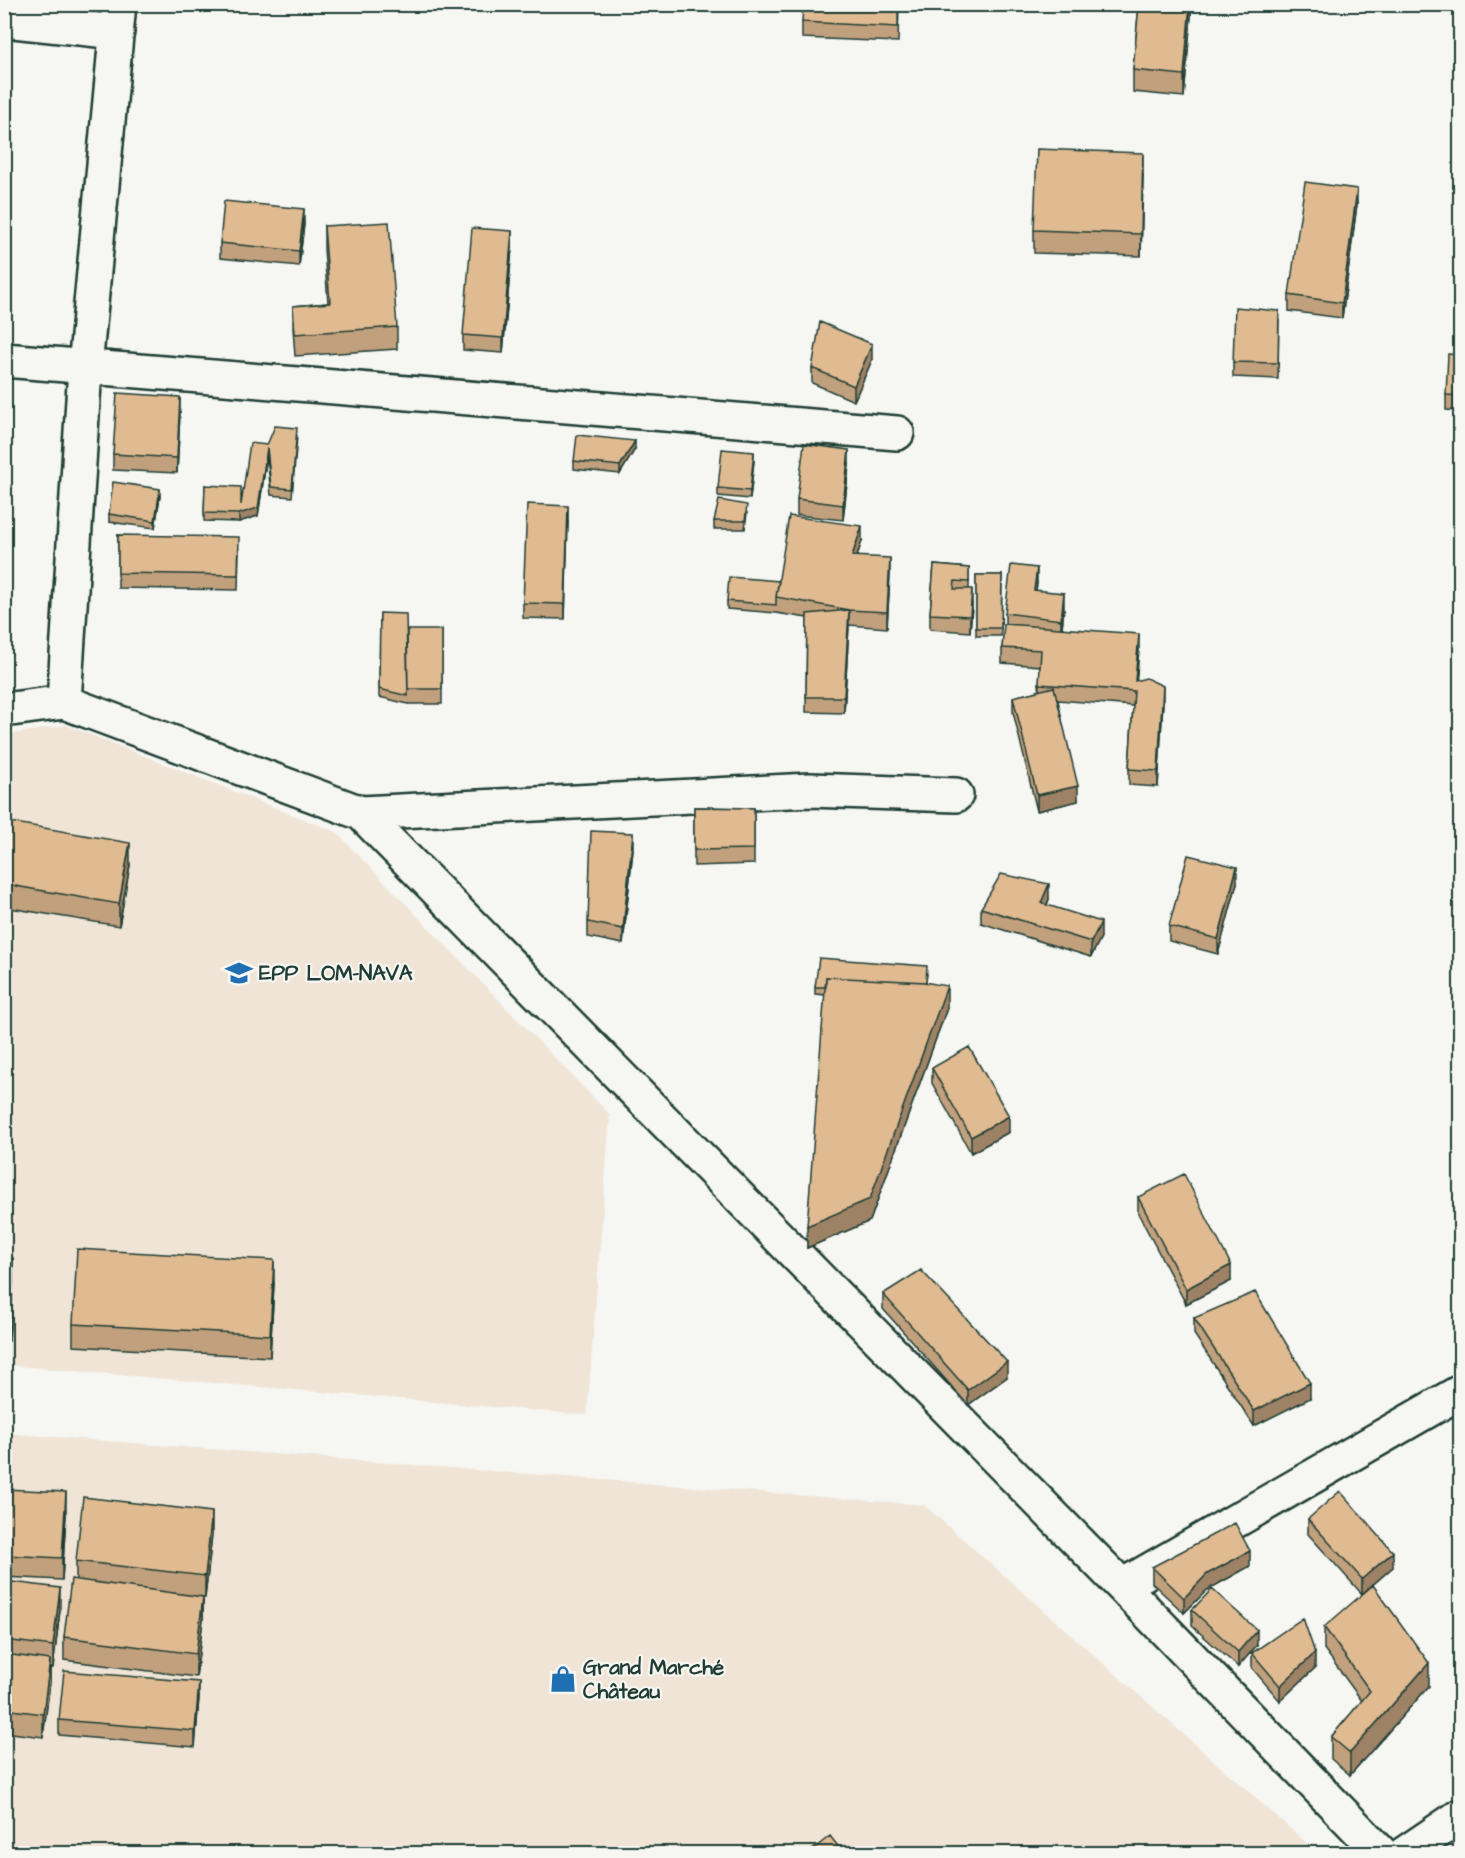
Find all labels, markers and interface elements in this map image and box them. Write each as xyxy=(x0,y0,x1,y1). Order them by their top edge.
school or university icon: EPP LOM-NAVA xyxy=(224,958,254,988)
place label: EPP LOM-NAVA xyxy=(259,959,413,988)
place label: Grand Marché Château xyxy=(583,1653,725,1706)
shop icon: Grand Marché Château xyxy=(548,1664,578,1694)

